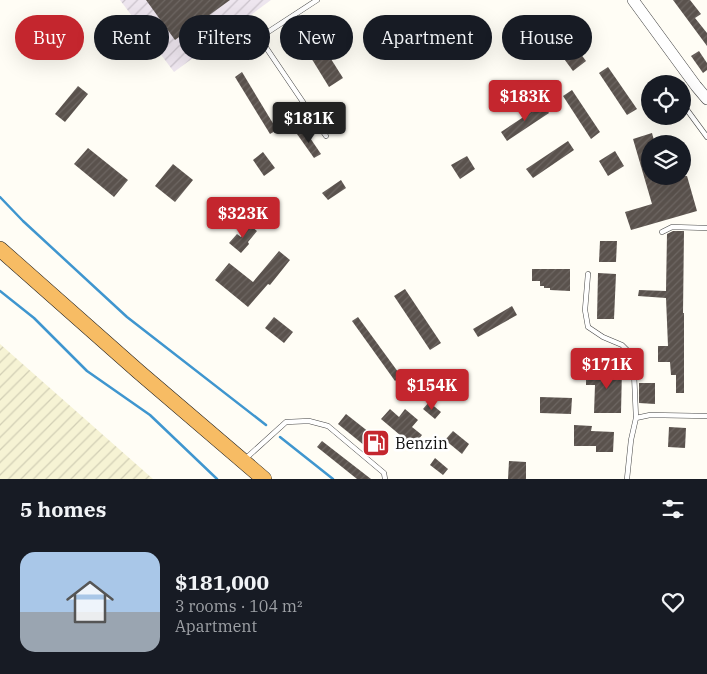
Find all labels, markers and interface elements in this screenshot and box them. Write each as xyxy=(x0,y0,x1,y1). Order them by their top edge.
chip: Buy xyxy=(15,15,84,60)
chip: Rent xyxy=(94,15,169,60)
chip: Filters xyxy=(179,15,270,60)
chip: New xyxy=(280,15,353,60)
chip: Apartment xyxy=(363,15,492,60)
chip: House xyxy=(502,15,592,60)
map controls xyxy=(641,75,691,185)
button: locate xyxy=(641,75,691,125)
pin: $183K xyxy=(490,80,560,122)
text: $183K xyxy=(500,86,550,106)
pin: $181K xyxy=(274,102,344,144)
text: $181K xyxy=(284,108,334,128)
button: layers xyxy=(641,135,691,185)
pin: $323K xyxy=(208,196,278,239)
text: $323K xyxy=(218,203,268,223)
pin: $171K xyxy=(572,348,642,390)
text: $171K xyxy=(582,354,632,374)
pin: $154K xyxy=(397,368,467,411)
text: $154K xyxy=(407,375,457,395)
fuel station icon: Benzin xyxy=(361,428,391,458)
place label: Benzin xyxy=(395,433,448,453)
text: 5 homes xyxy=(20,495,106,523)
icon: filters xyxy=(659,495,687,523)
text: $181,000 xyxy=(175,568,269,596)
icon: home xyxy=(60,572,120,632)
icon: heart xyxy=(659,588,687,616)
text: 3 rooms · 104 m² xyxy=(175,596,303,616)
text: Apartment xyxy=(175,616,257,636)

